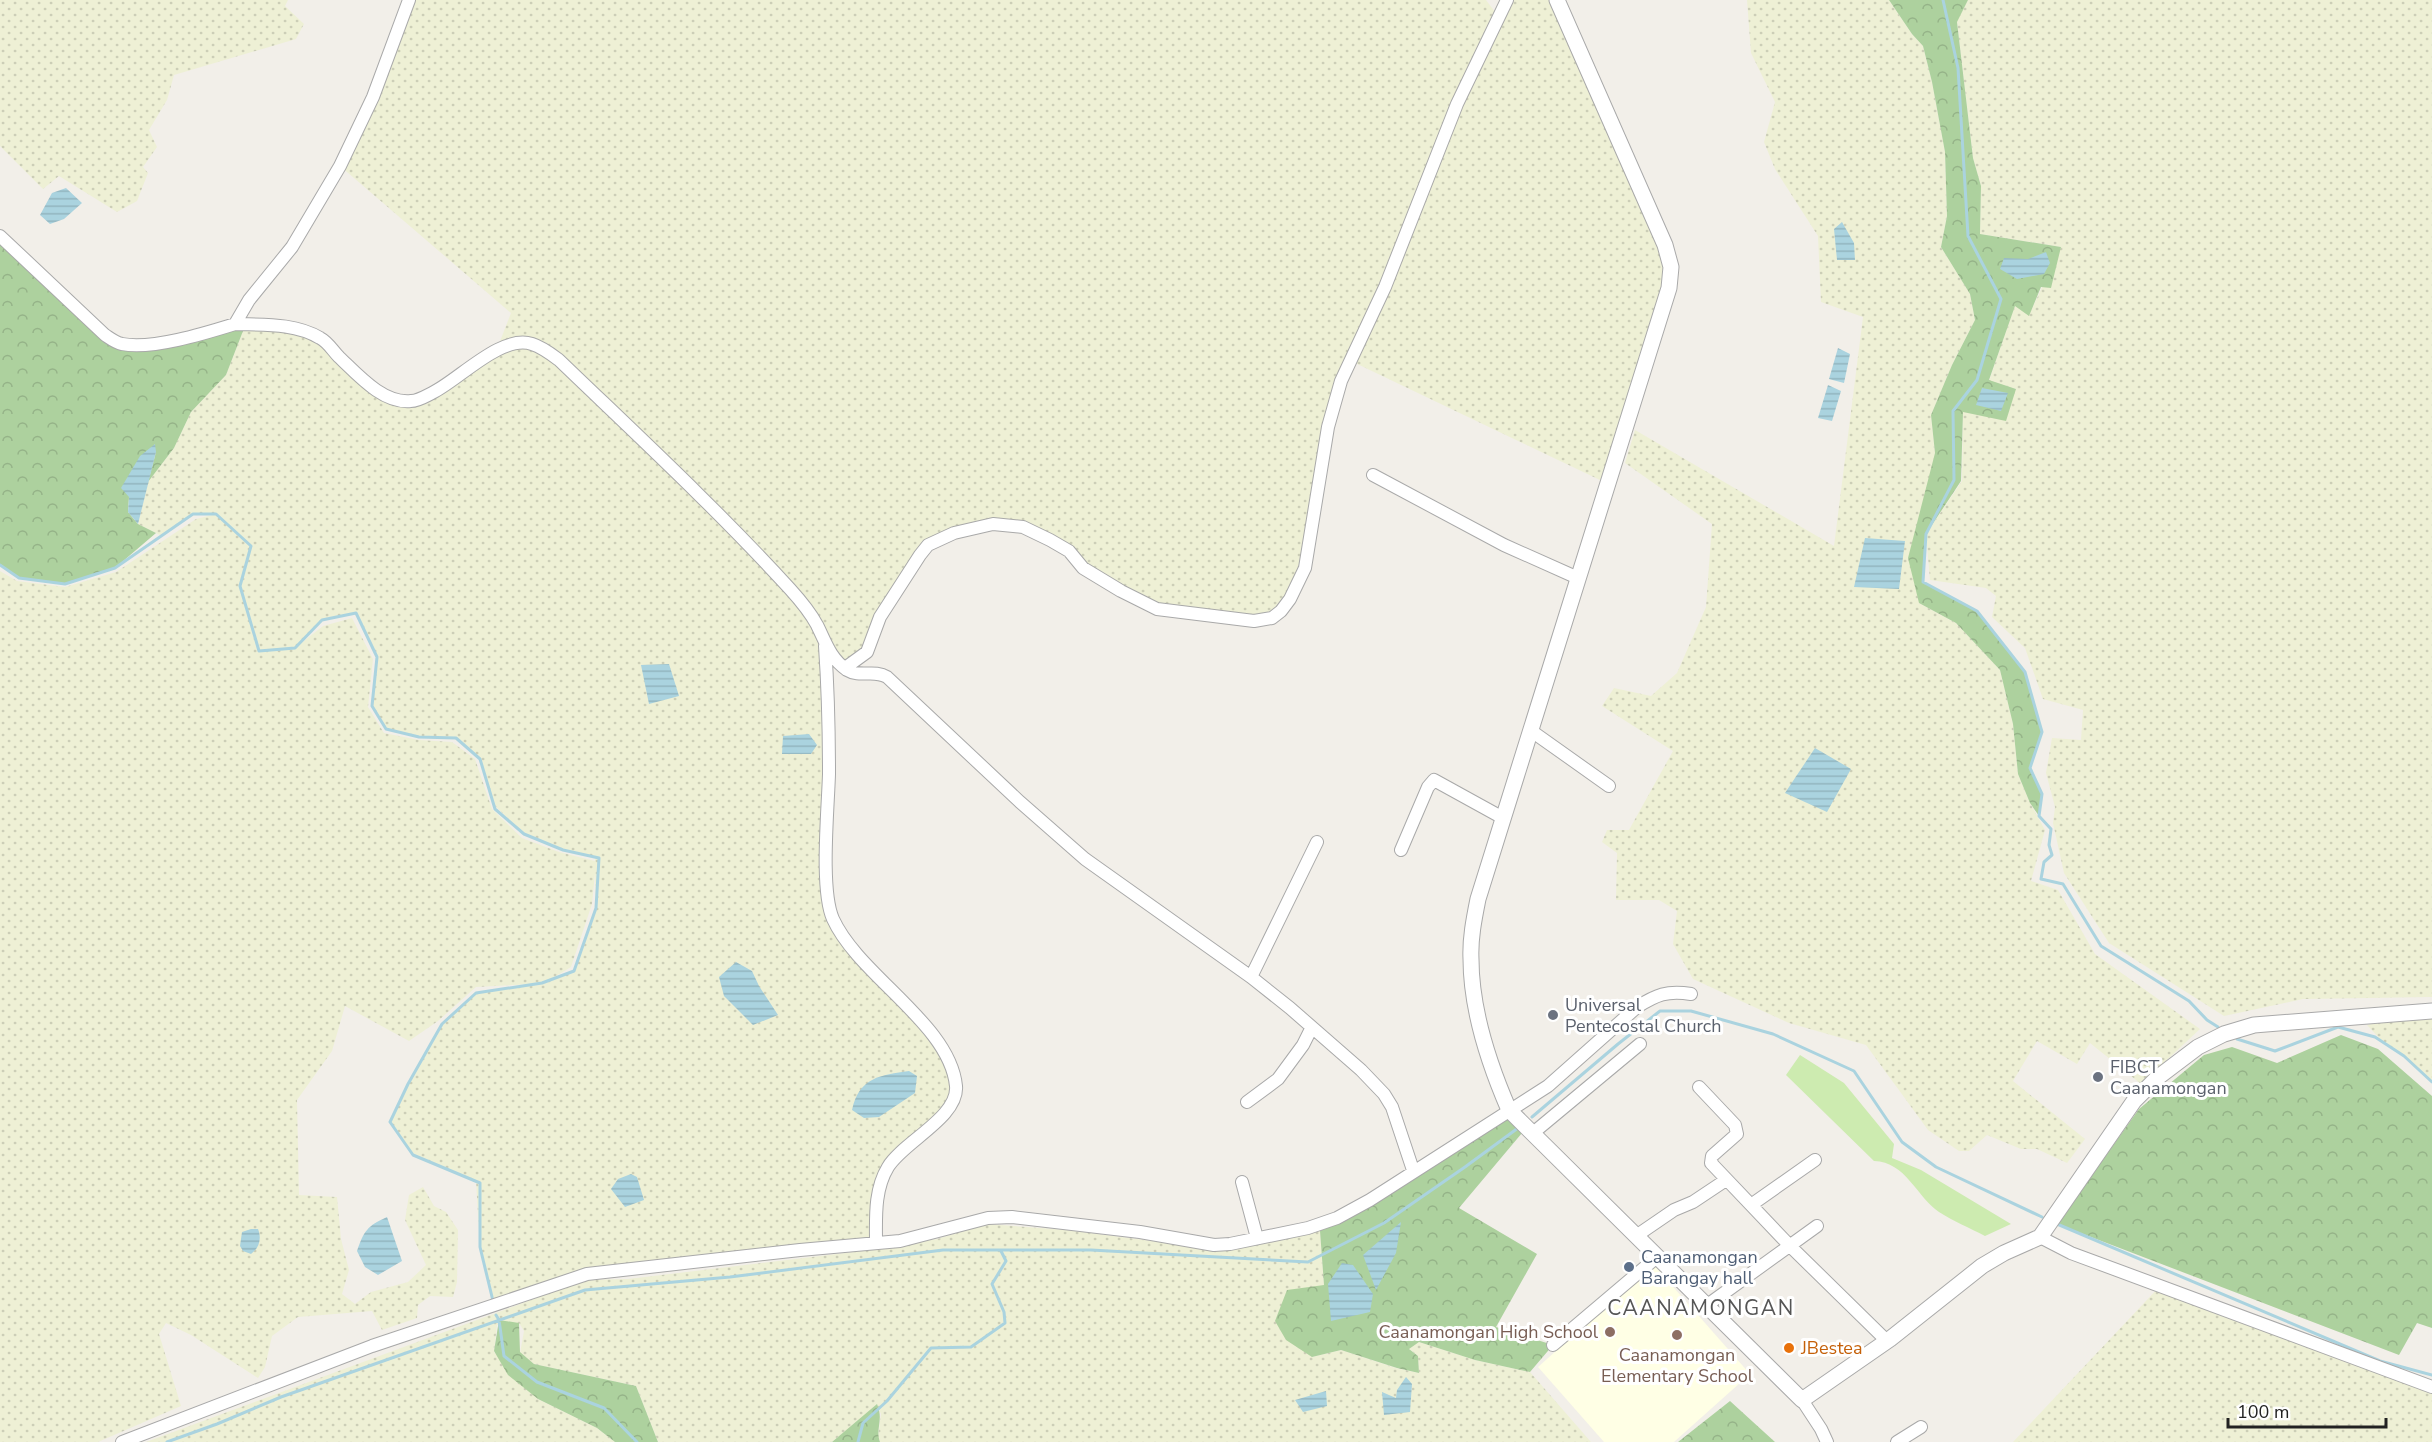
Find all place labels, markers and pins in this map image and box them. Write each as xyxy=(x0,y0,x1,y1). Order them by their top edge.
place label: Universal Pentecostal Church xyxy=(1565,993,1721,1038)
marker: Universal Pentecostal Church xyxy=(1546,1008,1560,1022)
place label: FIBCT Caanamongan xyxy=(2110,1055,2227,1100)
marker: FIBCT Caanamongan xyxy=(2091,1070,2105,1084)
place label: Caanamongan Barangay hall xyxy=(1641,1245,1758,1290)
marker: Caanamongan Barangay hall xyxy=(1622,1260,1636,1274)
place label: Caanamongan High School xyxy=(1379,1320,1599,1344)
marker: Caanamongan High School xyxy=(1603,1325,1617,1339)
marker: Caanamongan Elementary School xyxy=(1670,1328,1684,1342)
place label: JBestea xyxy=(1800,1336,1862,1360)
marker: JBestea xyxy=(1782,1341,1796,1355)
place label: Caanamongan Elementary School xyxy=(1601,1343,1754,1388)

